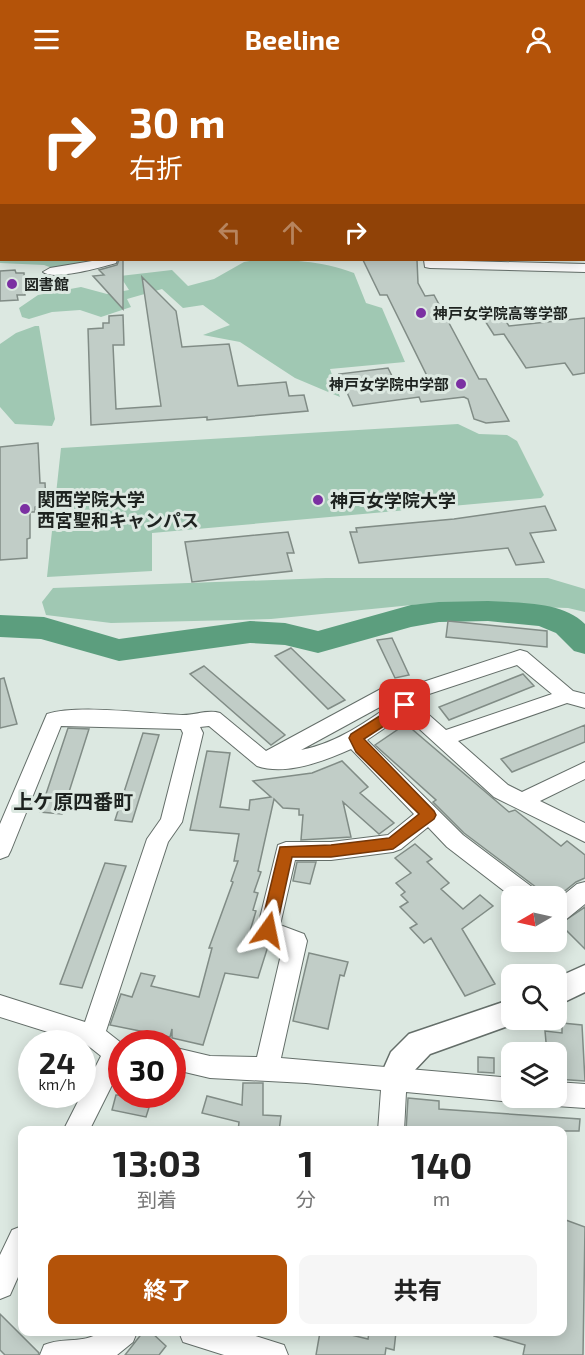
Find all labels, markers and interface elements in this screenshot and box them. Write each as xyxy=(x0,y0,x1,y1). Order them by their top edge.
icon: menu xyxy=(30,23,63,56)
text: Beeline xyxy=(245,23,340,55)
icon: person xyxy=(522,23,555,56)
text: 30 m xyxy=(129,96,225,146)
icon: right xyxy=(30,102,108,180)
text: 右折 xyxy=(129,151,183,183)
icon: left xyxy=(213,216,246,249)
icon: ahead xyxy=(276,216,309,249)
icon: right xyxy=(339,216,372,249)
place label: 図書館 xyxy=(24,275,69,293)
marker: 図書館 xyxy=(5,277,19,291)
place label: 神戸女学院高等学部 xyxy=(432,304,568,322)
marker: 神戸女学院高等学部 xyxy=(414,306,428,320)
place label: 神戸女学院中学部 xyxy=(328,375,449,393)
marker: 神戸女学院中学部 xyxy=(454,377,468,391)
place label: 関西学院大学 西宮聖和キャンパス xyxy=(37,488,199,531)
place label: 神戸女学院大学 xyxy=(330,489,456,511)
marker: 神戸女学院大学 xyxy=(311,493,325,507)
marker: 関西学院大学 西宮聖和キャンパス xyxy=(18,502,32,516)
pin xyxy=(379,679,430,730)
icon: arrive xyxy=(388,688,421,721)
district label: 上ケ原四番町 xyxy=(13,789,133,813)
north arrow xyxy=(501,886,567,952)
map controls xyxy=(501,886,567,1108)
position arrow xyxy=(236,898,300,962)
button: search xyxy=(501,964,567,1030)
speed limit sign: 30 xyxy=(108,1030,186,1108)
button: layers xyxy=(501,1042,567,1108)
text: 24 xyxy=(39,1044,75,1080)
text: km/h xyxy=(38,1075,76,1093)
text: 13:03 xyxy=(113,1141,201,1184)
text: 1 xyxy=(298,1141,314,1184)
text: 140 xyxy=(411,1143,472,1186)
text: m xyxy=(433,1186,450,1210)
text: 到着 xyxy=(137,1187,177,1211)
text: 分 xyxy=(296,1187,316,1211)
button: 終了 xyxy=(48,1255,287,1324)
button: 共有 xyxy=(299,1255,537,1324)

